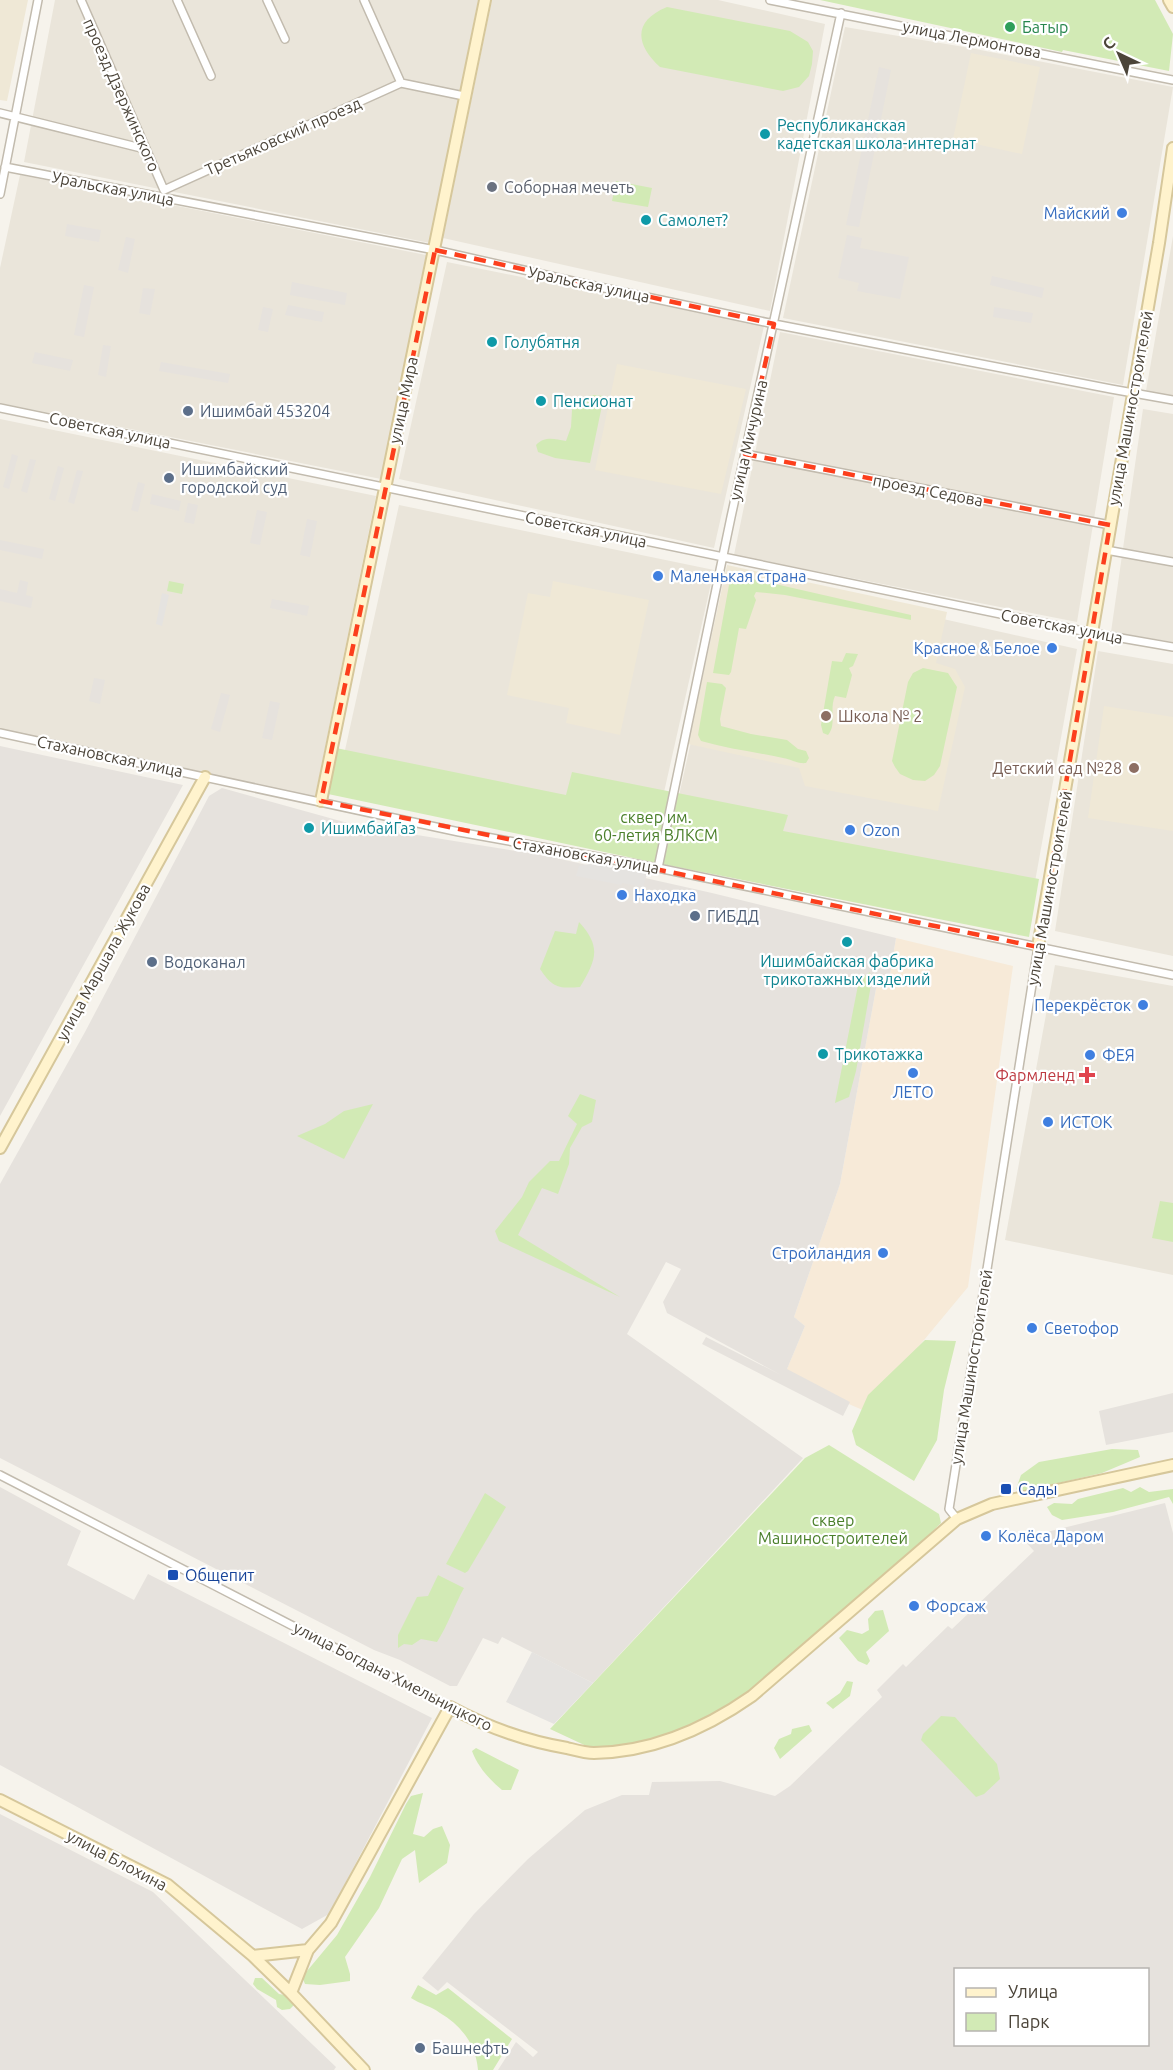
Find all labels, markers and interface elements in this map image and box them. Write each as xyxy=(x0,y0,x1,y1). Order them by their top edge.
street label: проезд Дзержинского xyxy=(80,16,164,174)
street label: улица Лермонтова xyxy=(901,17,1043,61)
place label: Батыр xyxy=(1022,18,1068,36)
marker: Батыр xyxy=(1003,20,1017,34)
north arrow xyxy=(1089,24,1149,84)
text: С xyxy=(1099,33,1119,53)
street label: Третьяковский проезд xyxy=(202,93,364,179)
place label: Республиканская кадетская школа-интернат xyxy=(777,116,976,152)
marker: Республиканская кадетская школа-интернат xyxy=(758,127,772,141)
street label: Уральская улица xyxy=(50,167,176,209)
place label: Соборная мечеть xyxy=(504,178,634,196)
marker: Соборная мечеть xyxy=(485,180,499,194)
place label: Майский xyxy=(1044,204,1110,222)
marker: Майский xyxy=(1115,206,1129,220)
place label: Самолет? xyxy=(658,211,728,229)
marker: Самолет? xyxy=(639,213,653,227)
street label: Уральская улица xyxy=(526,262,652,306)
street label: улица Машиностроителей xyxy=(1104,309,1156,507)
place label: Голубятня xyxy=(504,333,580,351)
marker: Голубятня xyxy=(485,335,499,349)
street label: улица Мира xyxy=(385,355,421,445)
street label: улица Мичурина xyxy=(725,378,771,502)
place label: Пенсионат xyxy=(553,392,633,410)
marker: Пенсионат xyxy=(534,394,548,408)
place label: Ишимбай 453204 xyxy=(200,402,330,420)
marker: Ишимбай 453204 xyxy=(181,404,195,418)
street label: Советская улица xyxy=(48,408,172,452)
place label: Ишимбайский городской суд xyxy=(181,460,288,496)
street label: проезд Седова xyxy=(871,470,985,510)
marker: Ишимбайский городской суд xyxy=(162,471,176,485)
street label: Советская улица xyxy=(524,507,648,551)
place label: Маленькая страна xyxy=(670,567,807,585)
marker: Маленькая страна xyxy=(651,569,665,583)
street label: Советская улица xyxy=(999,605,1125,647)
place label: Красное & Белое xyxy=(914,639,1040,657)
marker: Красное & Белое xyxy=(1045,641,1059,655)
place label: Школа № 2 xyxy=(838,707,922,725)
marker: Школа № 2 xyxy=(819,709,833,723)
street label: Стахановская улица xyxy=(35,732,185,780)
place label: Детский сад №28 xyxy=(992,759,1122,777)
marker: Детский сад №28 xyxy=(1127,761,1141,775)
street label: улица Машиностроителей xyxy=(1023,789,1075,987)
park label: сквер им. 60-летия ВЛКСМ xyxy=(594,808,718,844)
place label: ИшимбайГаз xyxy=(321,819,416,837)
marker: ИшимбайГаз xyxy=(302,821,316,835)
place label: Ozon xyxy=(862,821,900,839)
marker: Ozon xyxy=(843,823,857,837)
street label: Стахановская улица xyxy=(511,833,661,877)
street label: улица Маршала Жукова xyxy=(52,880,154,1044)
place label: Находка xyxy=(634,886,696,904)
marker: Находка xyxy=(615,888,629,902)
place label: ГИБДД xyxy=(707,907,759,925)
marker: ГИБДД xyxy=(688,909,702,923)
marker: Ишимбайская фабрика трикотажных изделий xyxy=(840,935,854,949)
place label: Ишимбайская фабрика трикотажных изделий xyxy=(760,952,934,988)
place label: Водоканал xyxy=(164,953,246,971)
marker: Водоканал xyxy=(145,955,159,969)
place label: Перекрёсток xyxy=(1034,996,1131,1014)
marker: Перекрёсток xyxy=(1136,998,1150,1012)
place label: Трикотажка xyxy=(835,1045,923,1063)
place label: ФЕЯ xyxy=(1102,1046,1135,1064)
marker: Трикотажка xyxy=(816,1047,830,1061)
marker: ФЕЯ xyxy=(1083,1048,1097,1062)
marker: ЛЕТО xyxy=(906,1066,920,1080)
place label: Фармленд xyxy=(995,1066,1075,1084)
marker: Фармленд xyxy=(1080,1068,1094,1082)
place label: ЛЕТО xyxy=(892,1083,934,1101)
place label: ИСТОК xyxy=(1060,1113,1113,1131)
marker: ИСТОК xyxy=(1041,1115,1055,1129)
place label: Стройландия xyxy=(772,1244,871,1262)
marker: Стройландия xyxy=(876,1246,890,1260)
street label: улица Машиностроителей xyxy=(947,1268,995,1466)
place label: Светофор xyxy=(1044,1319,1119,1337)
marker: Светофор xyxy=(1025,1321,1039,1335)
place label: Сады xyxy=(1018,1480,1057,1498)
marker: Сады xyxy=(999,1482,1013,1496)
park label: сквер Машиностроителей xyxy=(758,1511,908,1547)
place label: Колёса Даром xyxy=(998,1527,1104,1545)
marker: Колёса Даром xyxy=(979,1529,993,1543)
place label: Общепит xyxy=(185,1566,254,1584)
marker: Общепит xyxy=(166,1568,180,1582)
place label: Форсаж xyxy=(926,1597,986,1615)
marker: Форсаж xyxy=(907,1599,921,1613)
street label: улица Богдана Хмельницкого xyxy=(291,1618,495,1734)
street label: улица Блохина xyxy=(64,1826,170,1894)
legend xyxy=(954,1968,1149,2046)
text: Улица xyxy=(1008,1981,1058,2001)
text: Парк xyxy=(1008,2011,1049,2031)
place label: Башнефть xyxy=(432,2039,509,2057)
marker: Башнефть xyxy=(413,2041,427,2055)

